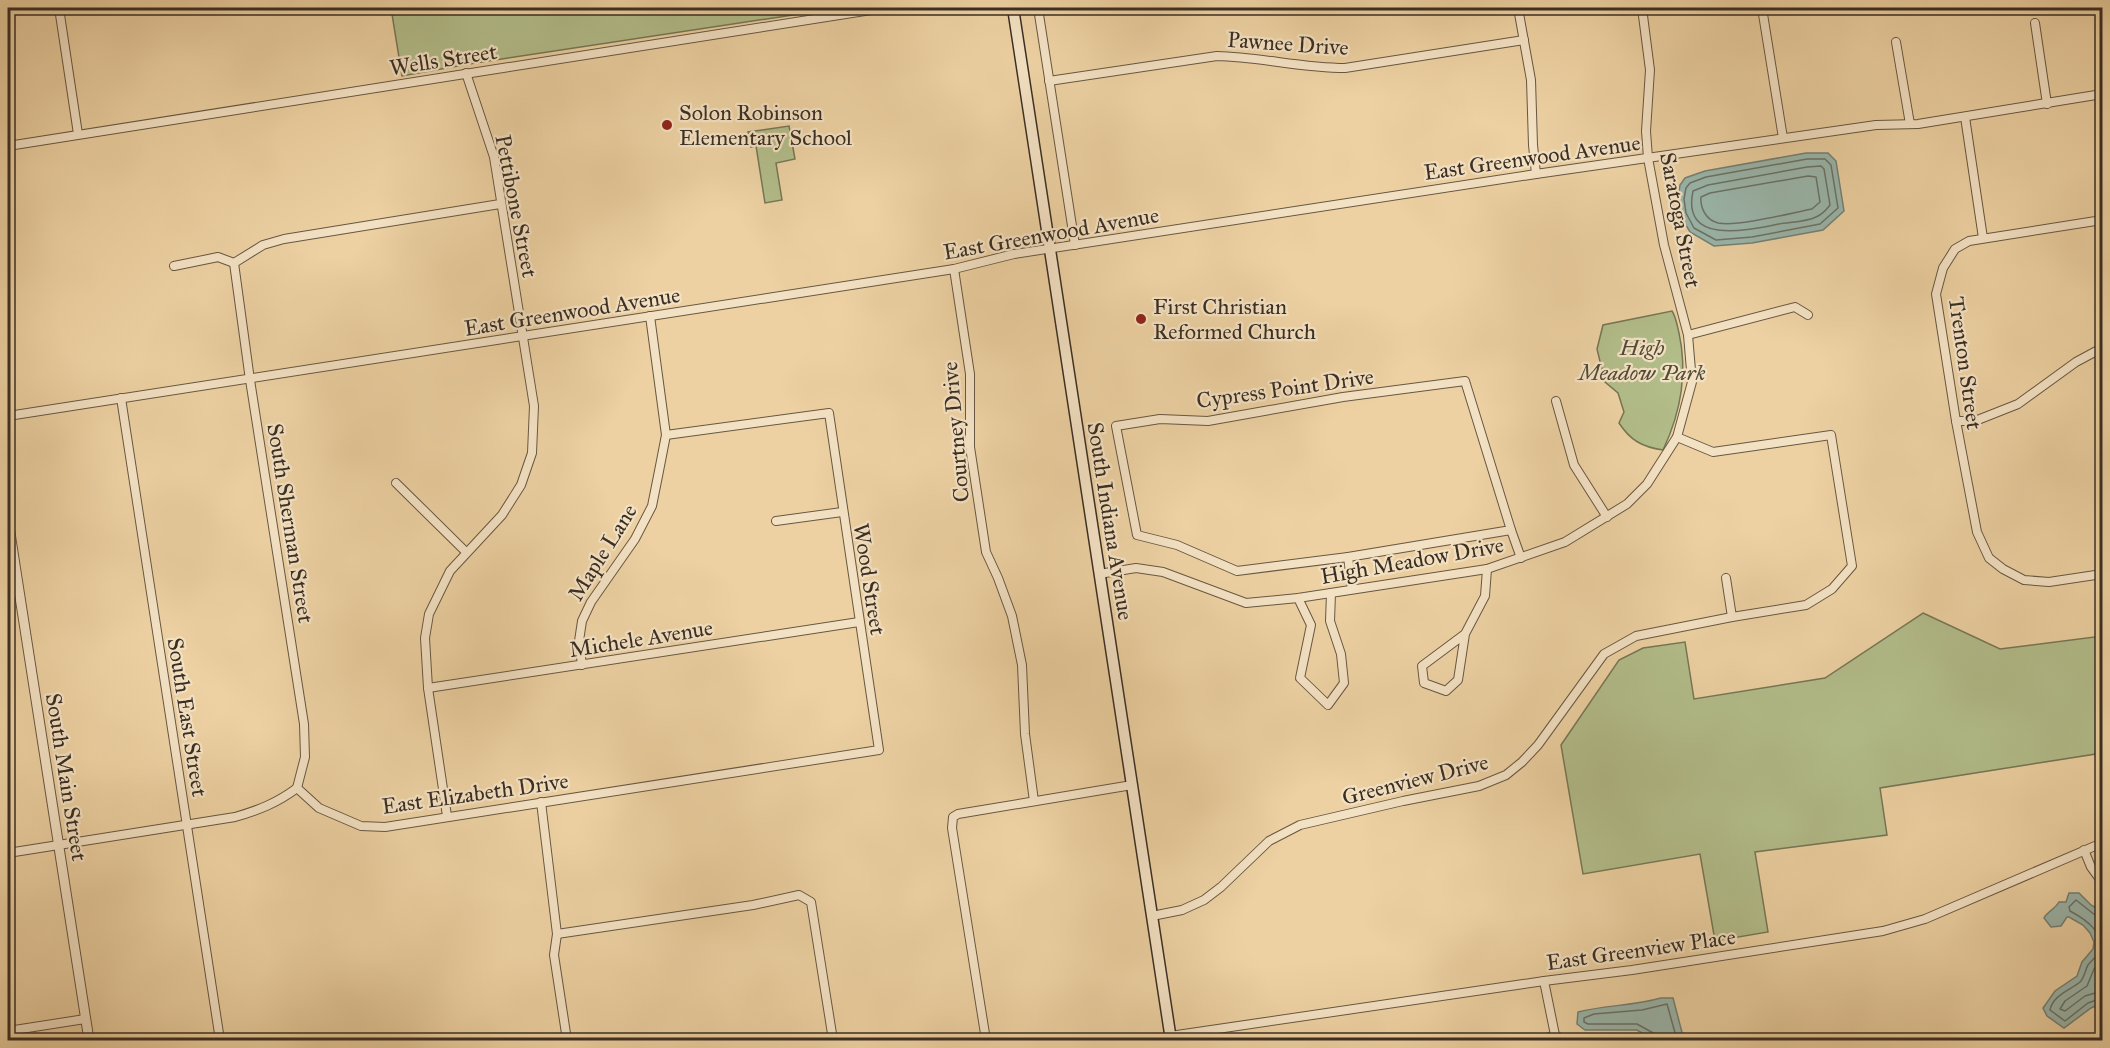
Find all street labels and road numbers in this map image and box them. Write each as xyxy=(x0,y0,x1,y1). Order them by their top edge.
street label: Pawnee Drive xyxy=(1226,26,1350,61)
street label: Wells Street xyxy=(387,38,499,81)
street label: East Greenwood Avenue xyxy=(1422,129,1642,186)
street label: Pettibone Street xyxy=(489,132,544,280)
street label: Saratoga Street xyxy=(1654,150,1707,290)
street label: East Greenwood Avenue xyxy=(941,201,1161,266)
street label: East Greenwood Avenue xyxy=(462,281,682,342)
street label: Trenton Street xyxy=(1943,295,1988,431)
street label: Courtney Drive xyxy=(936,361,975,503)
street label: Cypress Point Drive xyxy=(1195,363,1376,414)
street label: South Indiana Avenue xyxy=(1082,420,1139,622)
street label: South Sherman Street xyxy=(261,421,320,625)
street label: Maple Lane xyxy=(562,499,643,606)
street label: Wood Street xyxy=(847,521,892,637)
street label: High Meadow Drive xyxy=(1318,531,1506,590)
street label: Michele Avenue xyxy=(567,614,715,663)
street label: South East Street xyxy=(162,636,213,799)
street label: South Main Street xyxy=(40,691,93,863)
street label: Greenview Drive xyxy=(1339,748,1491,811)
street label: East Elizabeth Drive xyxy=(380,767,570,820)
street label: East Greenview Place xyxy=(1545,923,1737,976)

